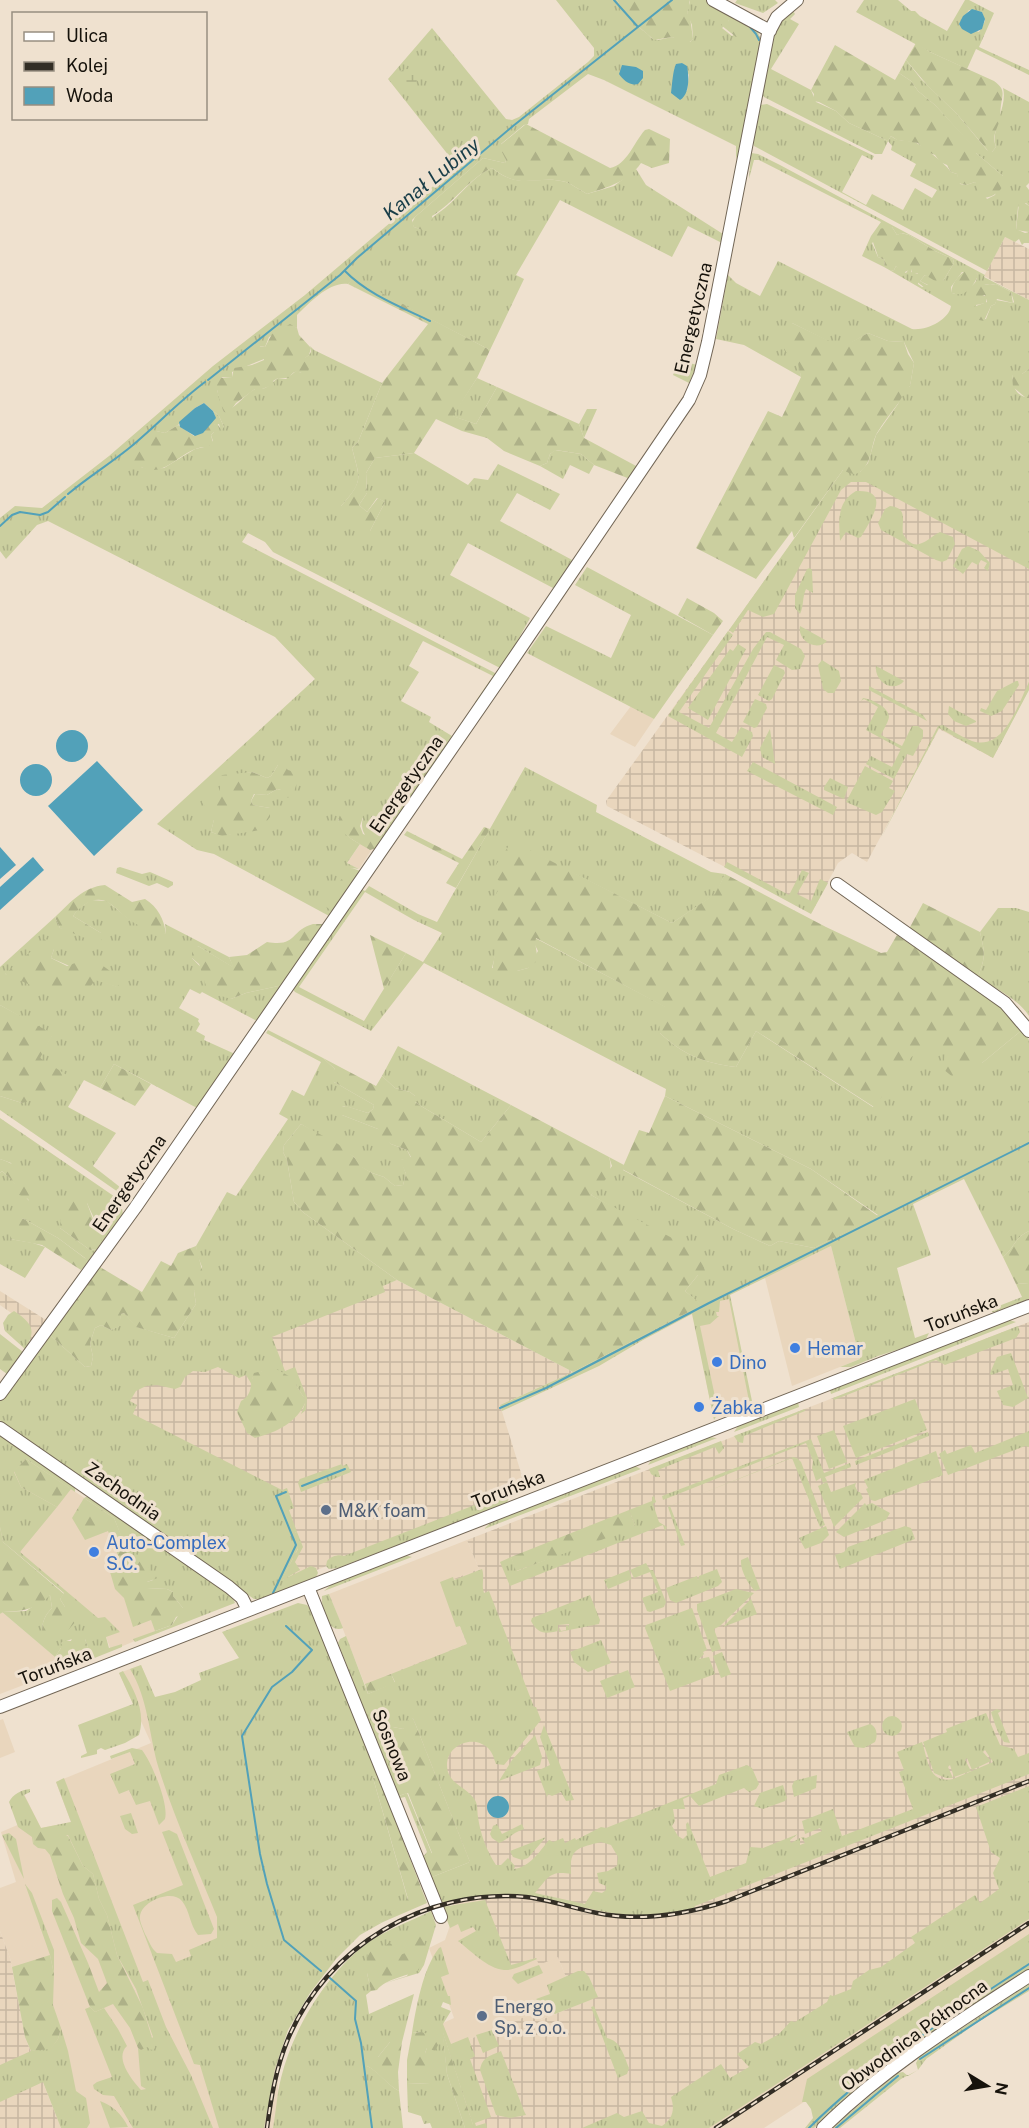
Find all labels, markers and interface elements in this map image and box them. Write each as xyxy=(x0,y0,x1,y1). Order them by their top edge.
legend xyxy=(12,12,207,120)
text: Ulica xyxy=(66,25,108,46)
text: Kolej xyxy=(66,55,108,76)
text: Woda xyxy=(66,85,113,106)
water label: Kanał Lubiny xyxy=(378,132,485,225)
street label: Energetyczna xyxy=(670,260,716,376)
street label: Energetyczna xyxy=(365,731,447,837)
street label: Energetyczna xyxy=(88,1130,170,1236)
street label: Toruńska xyxy=(922,1289,1000,1337)
place label: Hemar xyxy=(807,1338,863,1359)
marker: Hemar xyxy=(788,1341,802,1355)
place label: Dino xyxy=(729,1352,767,1373)
marker: Dino xyxy=(710,1355,724,1369)
place label: Żabka xyxy=(711,1396,763,1418)
marker: Żabka xyxy=(692,1400,706,1414)
street label: Zachodnia xyxy=(81,1457,165,1525)
street label: Toruńska xyxy=(469,1465,547,1513)
place label: M&K foam xyxy=(338,1500,426,1521)
marker: M&K foam xyxy=(319,1503,333,1517)
place label: Auto-Complex S.C. xyxy=(106,1532,227,1574)
marker: Auto-Complex S.C. xyxy=(87,1545,101,1559)
street label: Toruńska xyxy=(16,1642,94,1690)
street label: Sosnowa xyxy=(368,1706,416,1784)
street label: Obwodnica Północna xyxy=(837,1975,991,2095)
place label: Energo Sp. z o.o. xyxy=(494,1996,566,2038)
marker: Energo Sp. z o.o. xyxy=(475,2009,489,2023)
north arrow xyxy=(957,2056,1017,2116)
text: N xyxy=(991,2081,1012,2097)

